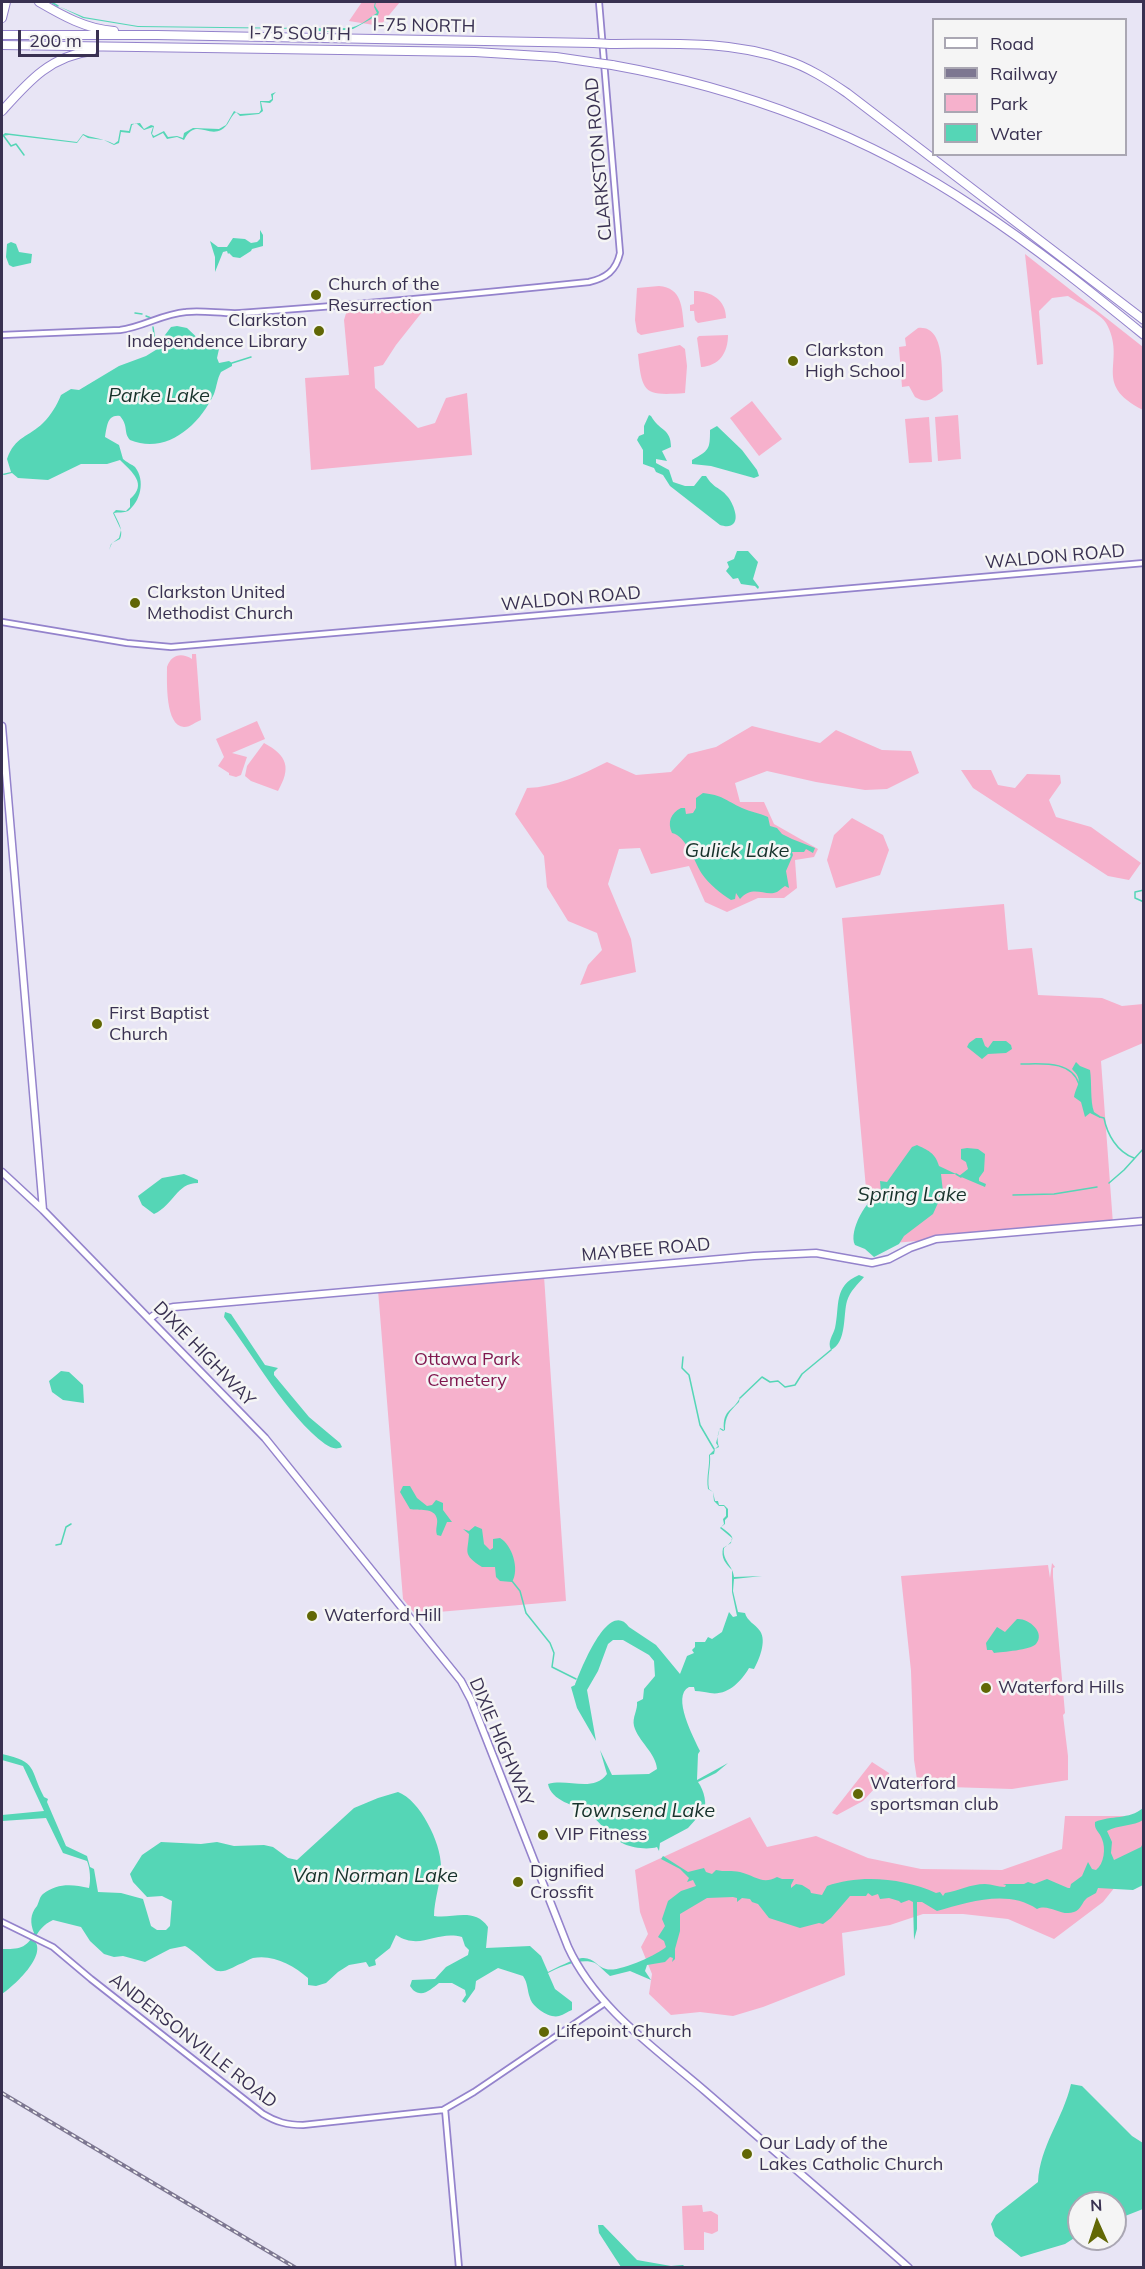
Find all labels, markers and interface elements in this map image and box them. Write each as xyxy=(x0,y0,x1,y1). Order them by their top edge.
street label: I-75 NORTH xyxy=(372,14,476,38)
scale bar xyxy=(21,18,102,56)
legend xyxy=(932,18,1127,156)
street label: I-75 SOUTH xyxy=(249,22,351,46)
text: 200 m xyxy=(29,29,82,52)
text: Road xyxy=(990,32,1034,55)
text: Railway xyxy=(990,62,1058,85)
street label: CLARKSTON ROAD xyxy=(581,76,617,242)
text: Park xyxy=(990,92,1028,115)
text: Water xyxy=(990,122,1042,145)
place label: Church of the Resurrection xyxy=(328,274,439,316)
marker: Church of the Resurrection xyxy=(309,288,323,302)
place label: Clarkston Independence Library xyxy=(127,310,307,352)
marker: Clarkston Independence Library xyxy=(312,324,326,338)
place label: Clarkston High School xyxy=(805,340,905,382)
marker: Clarkston High School xyxy=(786,354,800,368)
water label: Parke Lake xyxy=(108,384,210,408)
street label: WALDON ROAD xyxy=(984,540,1126,574)
place label: Clarkston United Methodist Church xyxy=(147,582,293,624)
street label: WALDON ROAD xyxy=(500,582,642,616)
marker: Clarkston United Methodist Church xyxy=(128,596,142,610)
water label: Gulick Lake xyxy=(685,839,789,863)
place label: First Baptist Church xyxy=(109,1003,209,1046)
marker: First Baptist Church xyxy=(90,1017,104,1031)
water label: Spring Lake xyxy=(857,1183,967,1207)
street label: MAYBEE ROAD xyxy=(581,1234,711,1266)
street label: DIXIE HIGHWAY xyxy=(149,1297,259,1411)
park label: Ottawa Park Cemetery xyxy=(414,1349,520,1392)
place label: Waterford Hill xyxy=(324,1605,441,1627)
marker: Waterford Hill xyxy=(305,1609,319,1623)
street label: DIXIE HIGHWAY xyxy=(464,1675,538,1809)
place label: Waterford Hills xyxy=(998,1677,1124,1699)
marker: Waterford Hills xyxy=(979,1681,993,1695)
place label: Waterford sportsman club xyxy=(870,1773,998,1816)
marker: Waterford sportsman club xyxy=(851,1787,865,1801)
water label: Townsend Lake xyxy=(571,1799,715,1823)
place label: VIP Fitness xyxy=(555,1824,648,1846)
marker: VIP Fitness xyxy=(536,1828,550,1842)
place label: Dignified Crossfit xyxy=(530,1861,604,1904)
water label: Van Norman Lake xyxy=(292,1864,458,1888)
marker: Dignified Crossfit xyxy=(511,1875,525,1889)
street label: ANDERSONVILLE ROAD xyxy=(105,1969,281,2113)
place label: Lifepoint Church xyxy=(556,2021,692,2043)
marker: Lifepoint Church xyxy=(537,2025,551,2039)
place label: Our Lady of the Lakes Catholic Church xyxy=(759,2133,943,2176)
marker: Our Lady of the Lakes Catholic Church xyxy=(740,2147,754,2161)
north arrow xyxy=(1067,2191,1127,2251)
text: N xyxy=(1090,2195,1103,2215)

